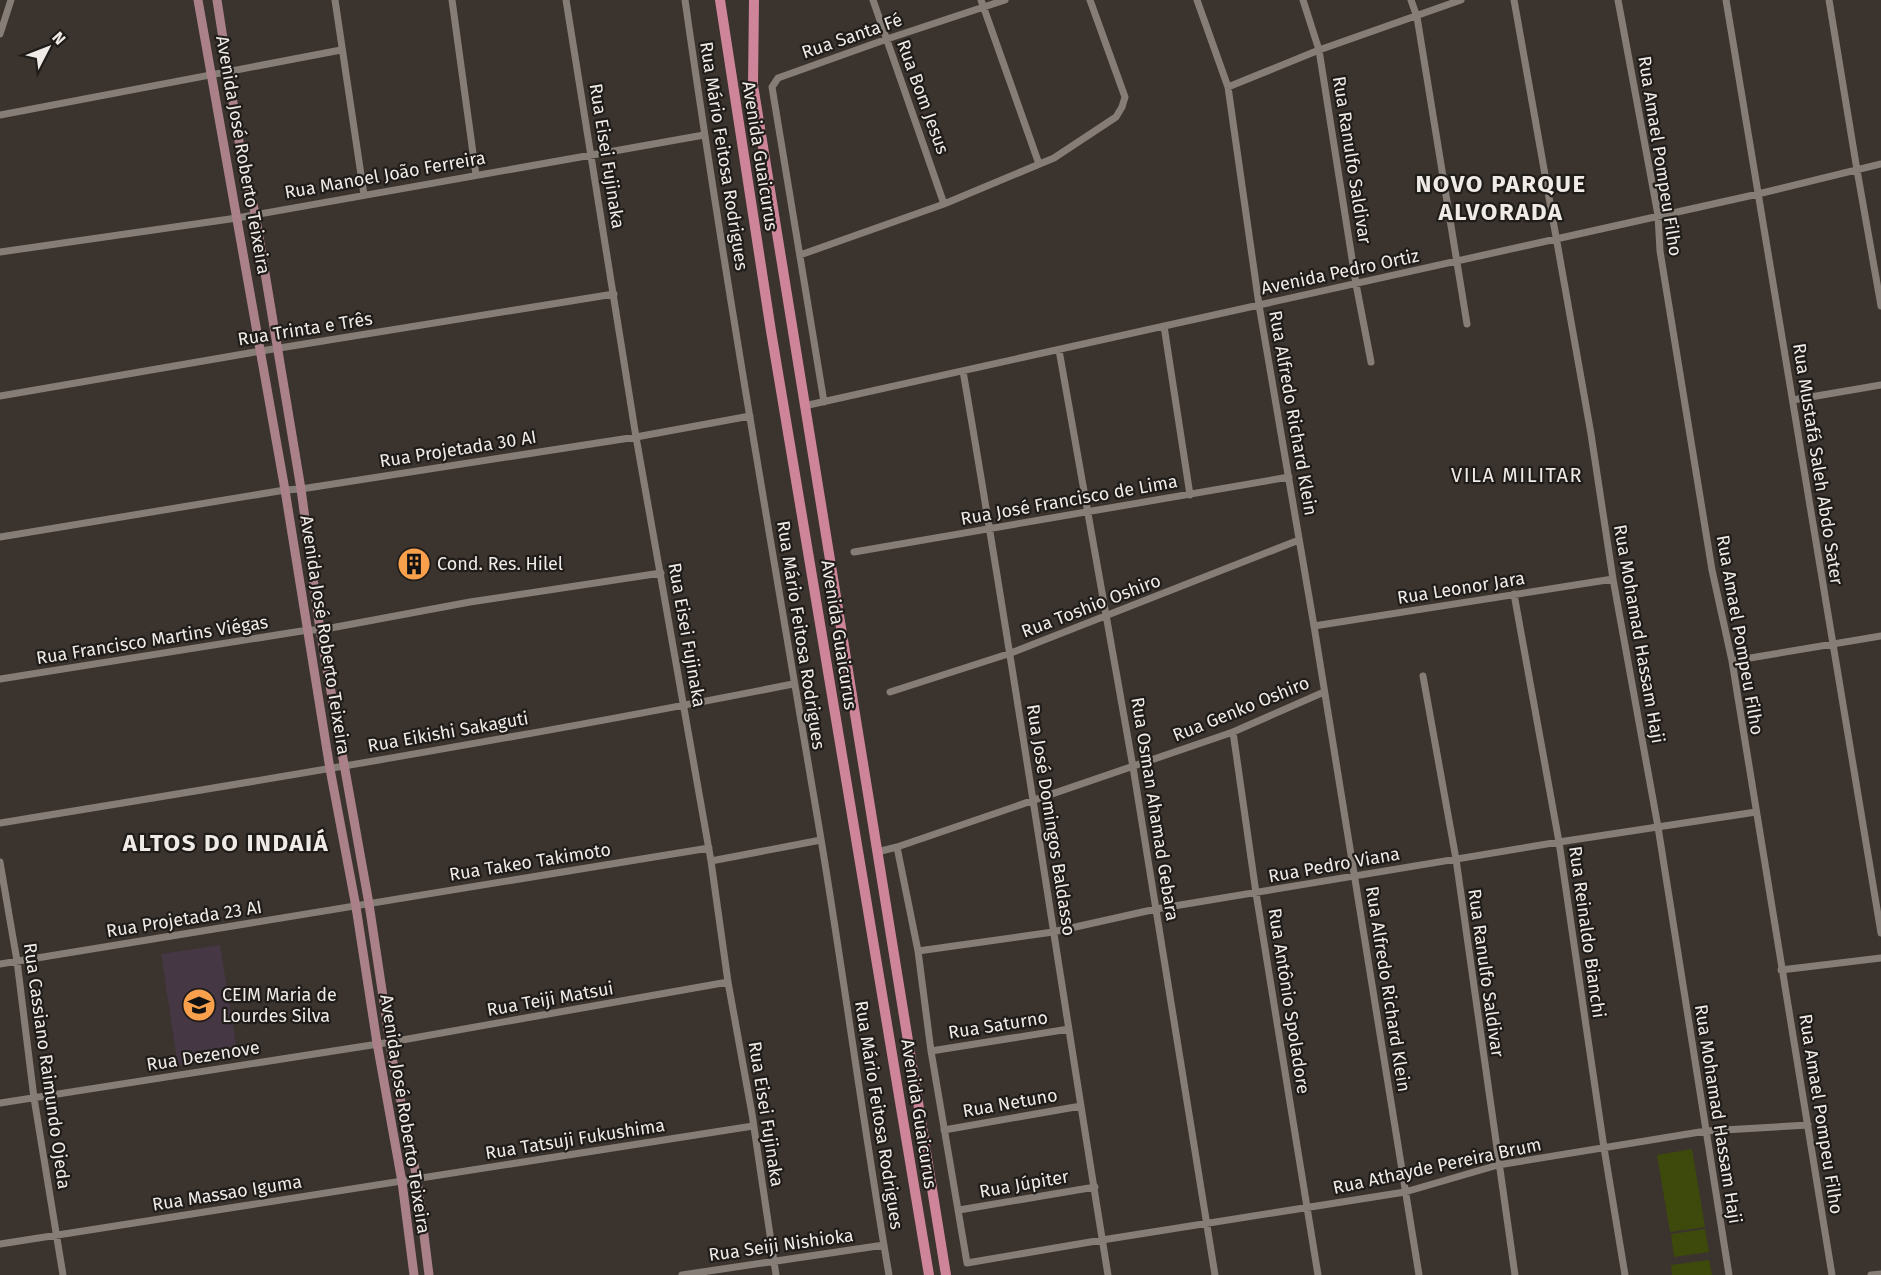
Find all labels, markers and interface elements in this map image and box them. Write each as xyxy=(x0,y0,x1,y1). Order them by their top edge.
street label: Rua Santa Fé xyxy=(799,9,905,63)
north arrow xyxy=(18,18,78,78)
text: N xyxy=(48,28,69,49)
street label: Avenida José Roberto Teixeira xyxy=(211,34,275,276)
street label: Rua Bom Jesus xyxy=(892,37,954,157)
street label: Rua Mário Feitosa Rodrigues xyxy=(695,40,753,272)
street label: Rua Amael Pompeu Filho xyxy=(1633,54,1687,258)
street label: Rua Ranulfo Saldivar xyxy=(1328,75,1376,246)
street label: Avenida Guaicurus xyxy=(737,80,783,232)
street label: Rua Eisei Fujinaka xyxy=(585,82,629,230)
street label: Rua Manoel João Ferreira xyxy=(283,146,487,204)
district label: NOVO PARQUE ALVORADA xyxy=(1415,170,1587,226)
street label: Avenida Pedro Ortiz xyxy=(1259,244,1421,299)
street label: Rua Trinta e Três xyxy=(236,307,374,351)
street label: Rua Alfredo Richard Klein xyxy=(1264,309,1322,517)
street label: Rua Mustafá Saleh Abdo Sater xyxy=(1788,342,1848,587)
street label: Rua Projetada 30 AI xyxy=(378,426,538,472)
district label: VILA MILITAR xyxy=(1451,463,1583,487)
street label: Rua José Francisco de Lima xyxy=(959,470,1179,530)
street label: Avenida José Roberto Teixeira xyxy=(295,514,355,756)
street label: Rua Mário Feitosa Rodrigues xyxy=(772,519,830,751)
street label: Rua Mohamad Hassam Haji xyxy=(1609,523,1669,745)
street label: Rua Amael Pompeu Filho xyxy=(1712,533,1768,737)
building icon: Cond. Res. Hilel xyxy=(396,546,432,582)
place label: Cond. Res. Hilel xyxy=(437,553,563,575)
street label: Avenida Guaicurus xyxy=(816,559,862,711)
street label: Rua Eisei Fujinaka xyxy=(663,561,711,709)
street label: Rua Leonor Jara xyxy=(1396,567,1526,609)
street label: Rua Toshio Oshiro xyxy=(1018,569,1164,643)
street label: Rua Francisco Martins Viégas xyxy=(35,611,269,669)
street label: Rua Genko Oshiro xyxy=(1169,672,1313,746)
street label: Rua Osman Ahamad Gebara xyxy=(1126,696,1184,922)
street label: Rua José Domingos Baldasso xyxy=(1022,703,1080,937)
street label: Rua Eikishi Sakaguti xyxy=(366,707,530,757)
district label: ALTOS DO INDAIÁ xyxy=(122,828,329,857)
street label: Rua Takeo Takimoto xyxy=(448,838,612,886)
street label: Rua Pedro Viana xyxy=(1266,843,1402,887)
street label: Rua Reinaldo Bianchi xyxy=(1564,845,1610,1019)
street label: Rua Alfredo Richard Klein xyxy=(1361,885,1415,1093)
street label: Rua Ranulfo Saldivar xyxy=(1463,887,1509,1059)
street label: Rua Projetada 23 AI xyxy=(105,896,263,942)
street label: Rua Antônio Spoladore xyxy=(1263,906,1315,1096)
street label: Rua Cassiano Raimundo Ojeda xyxy=(19,941,75,1191)
street label: Rua Teiji Matsui xyxy=(485,977,615,1021)
place label: CEIM Maria de Lourdes Silva xyxy=(222,984,337,1027)
school or university icon: CEIM Maria de Lourdes Silva xyxy=(181,987,217,1023)
street label: Avenida José Roberto Teixeira xyxy=(375,993,435,1235)
street label: Rua Mário Feitosa Rodrigues xyxy=(850,999,908,1231)
street label: Rua Mohamad Hassam Haji xyxy=(1690,1003,1746,1225)
street label: Rua Saturno xyxy=(947,1006,1049,1044)
street label: Rua Amael Pompeu Filho xyxy=(1794,1012,1848,1216)
street label: Rua Dezenove xyxy=(145,1036,261,1076)
street label: Avenida Guaicurus xyxy=(896,1038,942,1190)
street label: Rua Eisei Fujinaka xyxy=(744,1040,788,1188)
street label: Rua Netuno xyxy=(961,1084,1059,1122)
street label: Rua Tatsuji Fukushima xyxy=(483,1114,667,1164)
street label: Rua Athayde Pereira Brum xyxy=(1331,1133,1543,1199)
street label: Rua Júpiter xyxy=(977,1165,1071,1203)
street label: Rua Massao Iguma xyxy=(151,1170,303,1216)
street label: Rua Seiji Nishioka xyxy=(707,1224,855,1266)

